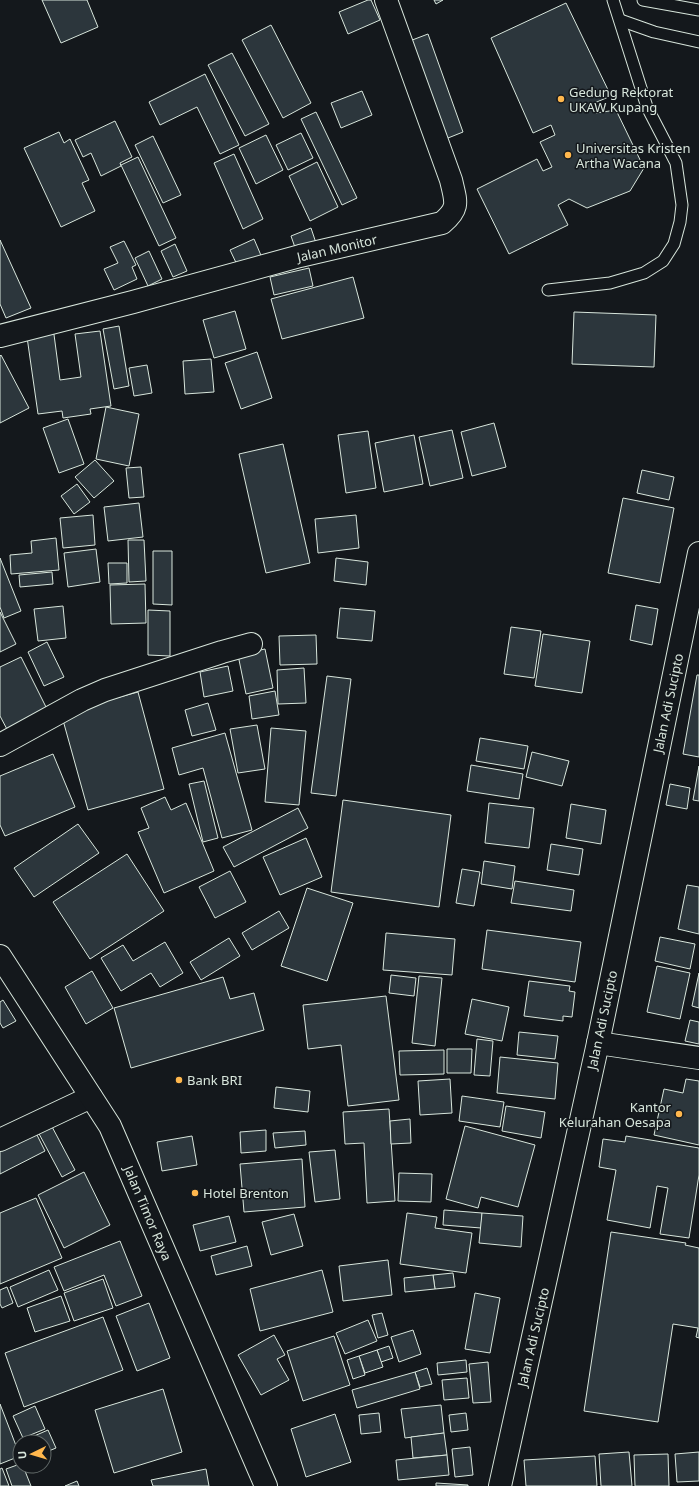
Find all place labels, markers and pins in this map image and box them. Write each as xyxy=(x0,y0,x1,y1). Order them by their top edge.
place label: Gedung Rektorat UKAW Kupang xyxy=(569,83,674,116)
marker: Gedung Rektorat UKAW Kupang xyxy=(556,94,566,104)
place label: Universitas Kristen Artha Wacana xyxy=(576,139,690,172)
marker: Universitas Kristen Artha Wacana xyxy=(563,150,573,160)
place label: Bank BRI xyxy=(187,1071,242,1089)
marker: Bank BRI xyxy=(174,1075,184,1085)
place label: Kantor Kelurahan Oesapa xyxy=(559,1098,672,1131)
marker: Kantor Kelurahan Oesapa xyxy=(674,1109,684,1119)
place label: Hotel Brenton xyxy=(203,1184,289,1202)
marker: Hotel Brenton xyxy=(190,1188,200,1198)

